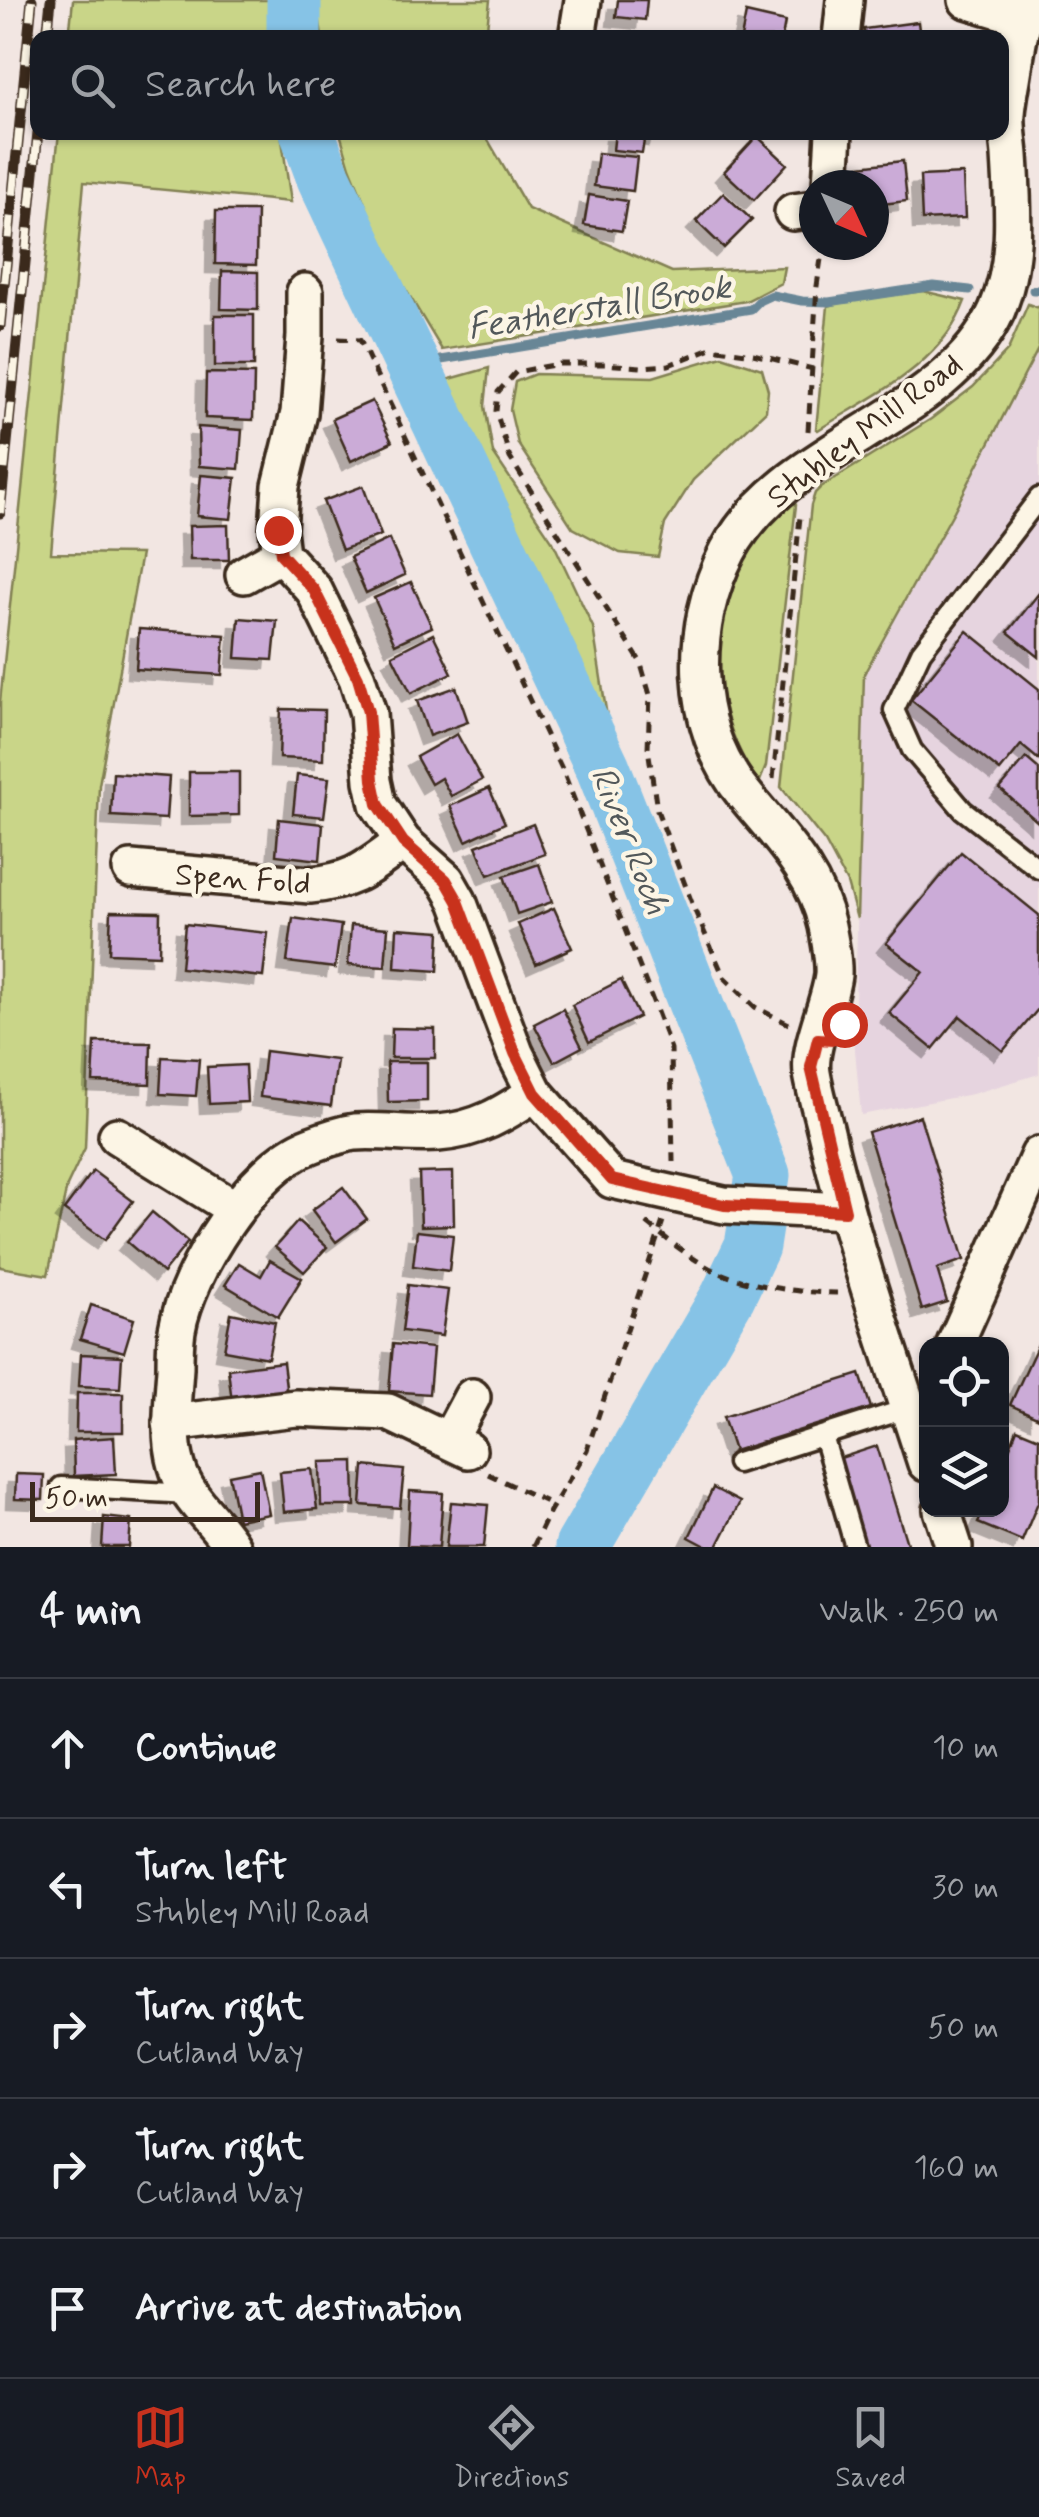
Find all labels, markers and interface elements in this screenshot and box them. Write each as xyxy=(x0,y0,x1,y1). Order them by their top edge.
search box xyxy=(30,30,1009,140)
icon: search xyxy=(65,58,120,113)
text: Search here xyxy=(145,61,336,110)
north arrow xyxy=(799,170,889,260)
water label: Featherstall Brook xyxy=(464,264,736,351)
street label: Stubley Mill Road xyxy=(759,344,971,519)
route end xyxy=(256,508,302,554)
water label: River Roch xyxy=(579,760,680,921)
street label: Spen Fold xyxy=(174,854,312,906)
route start xyxy=(822,1002,868,1048)
map controls xyxy=(919,1337,1009,1517)
button: locate xyxy=(919,1337,1009,1427)
button: layers xyxy=(919,1427,1009,1517)
scale bar xyxy=(30,1477,260,1522)
text: 50 m xyxy=(45,1481,108,1518)
text: 4 min xyxy=(40,1585,142,1640)
text: Walk · 250 m xyxy=(819,1591,999,1633)
icon: ahead xyxy=(40,1721,95,1776)
text: Continue xyxy=(135,1724,277,1773)
text: 10 m xyxy=(932,1727,999,1769)
text: Turn left xyxy=(135,1843,287,1892)
icon: left xyxy=(40,1861,95,1916)
text: 30 m xyxy=(932,1867,999,1909)
text: Stubley Mill Road xyxy=(135,1892,369,1934)
text: Turn right xyxy=(135,1983,304,2032)
icon: right xyxy=(40,2001,95,2056)
text: 50 m xyxy=(927,2007,999,2049)
text: Cutland Way xyxy=(135,2032,304,2074)
text: Turn right xyxy=(135,2123,304,2172)
icon: right xyxy=(40,2141,95,2196)
text: 160 m xyxy=(914,2147,999,2189)
text: Cutland Way xyxy=(135,2172,304,2214)
icon: arrive xyxy=(40,2281,95,2336)
text: Arrive at destination xyxy=(135,2284,462,2333)
tab: Map xyxy=(133,2400,188,2497)
tab: Directions xyxy=(454,2400,569,2497)
tab: Saved xyxy=(835,2400,906,2497)

